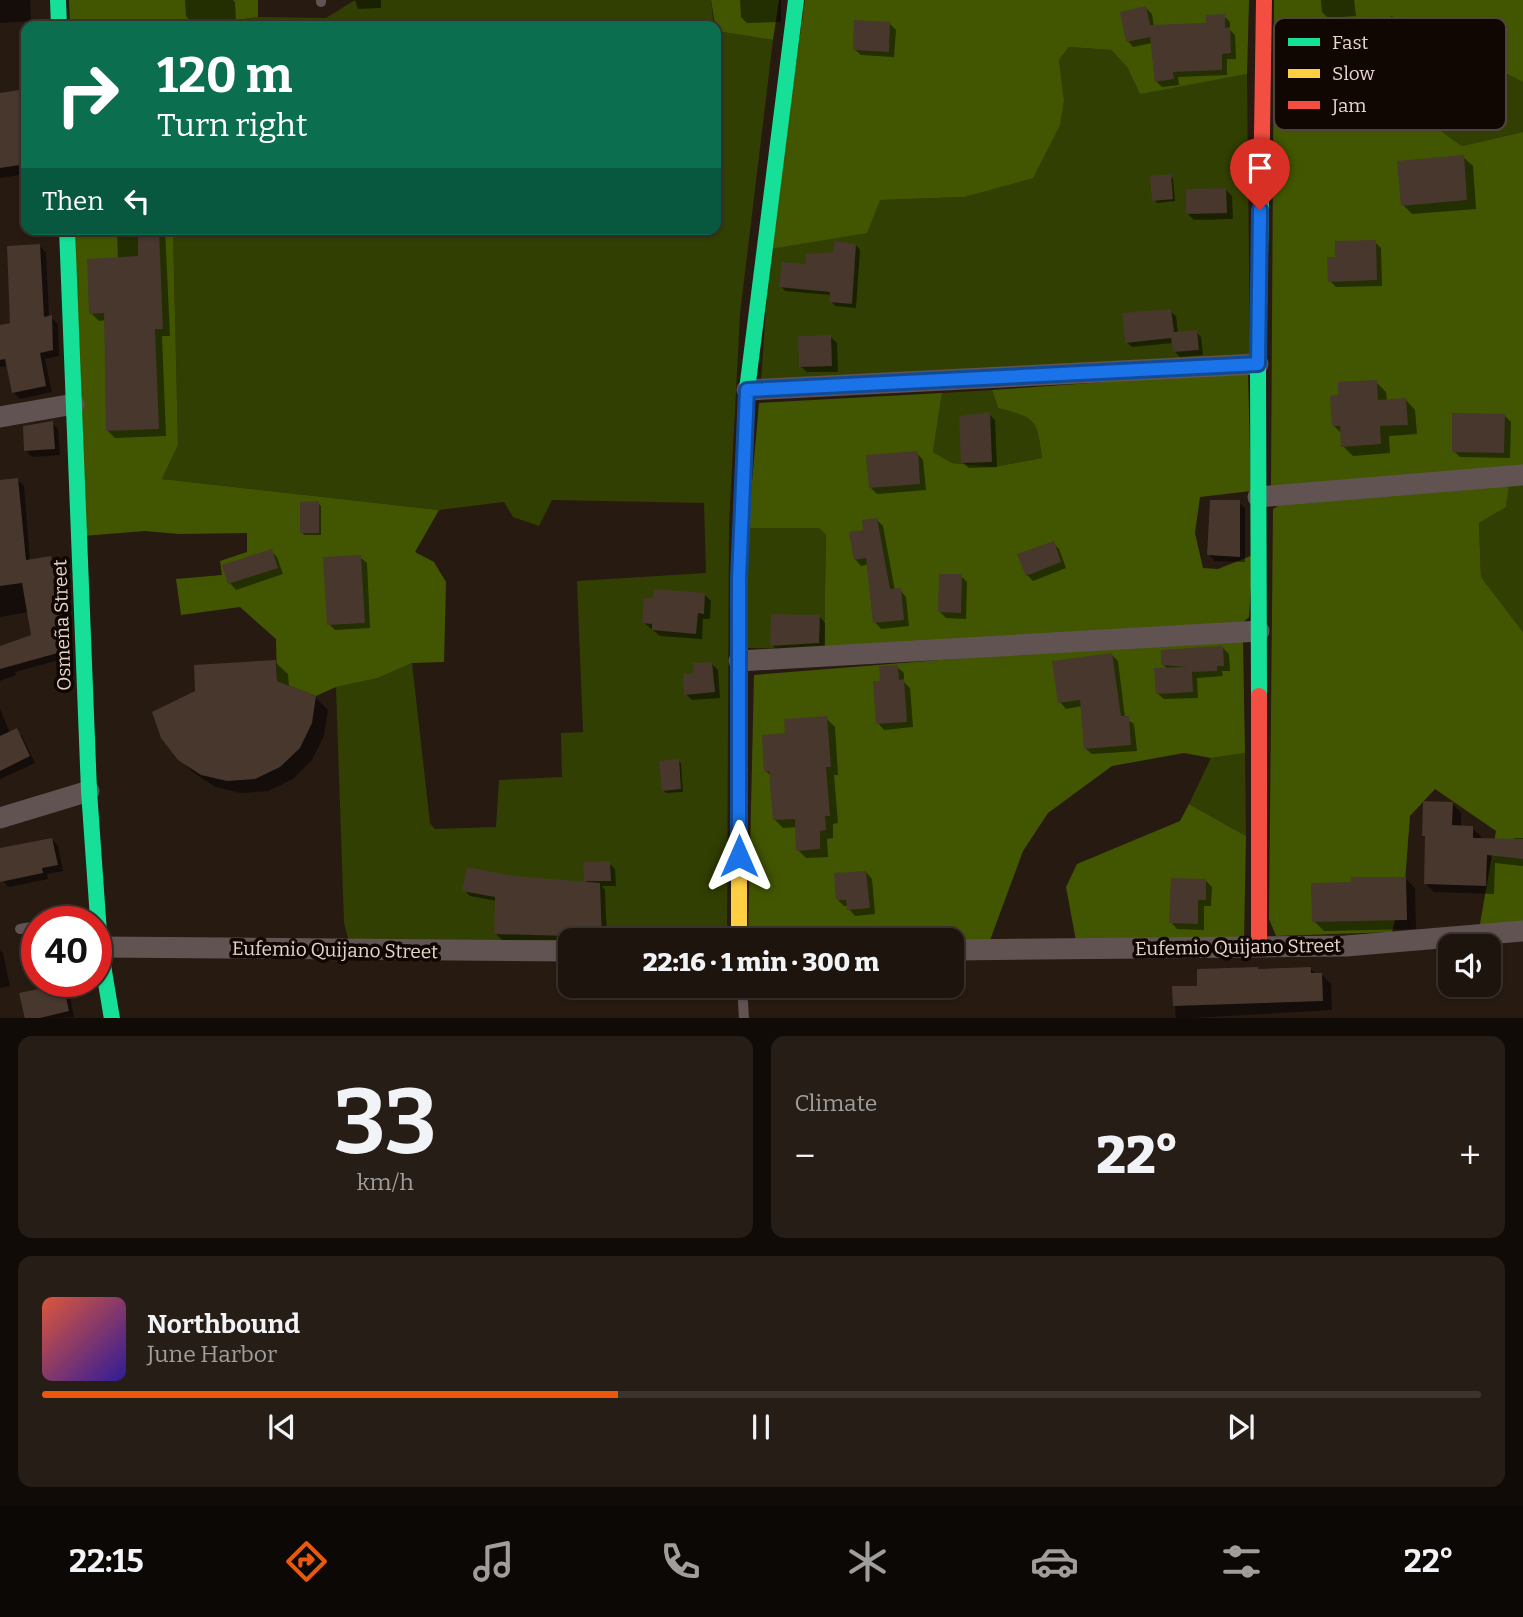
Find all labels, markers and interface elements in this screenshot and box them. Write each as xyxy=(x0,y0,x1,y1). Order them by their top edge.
legend xyxy=(1274,18,1506,130)
text: Fast xyxy=(1332,31,1369,54)
text: 120 m xyxy=(157,46,292,105)
icon: right xyxy=(42,49,133,140)
text: Slow xyxy=(1332,62,1375,85)
text: Jam xyxy=(1331,94,1366,117)
text: Turn right xyxy=(157,106,308,144)
pin xyxy=(1230,138,1290,210)
icon: arrive xyxy=(1241,149,1279,187)
icon: left xyxy=(118,182,156,220)
text: Then xyxy=(42,186,104,217)
street label: Osmeña Street xyxy=(48,559,76,691)
position arrow xyxy=(702,819,776,893)
speed limit sign: 40 xyxy=(21,906,112,997)
street label: Eufemio Quijano Street xyxy=(1135,934,1341,960)
map controls xyxy=(1438,934,1501,997)
button: sound xyxy=(1438,934,1501,997)
street label: Eufemio Quijano Street xyxy=(232,937,438,963)
text: 22:16 · 1 min · 300 m xyxy=(643,947,879,978)
text: 33 xyxy=(334,1068,437,1177)
text: Climate xyxy=(795,1089,877,1117)
text: 22° xyxy=(1096,1124,1179,1187)
text: − xyxy=(795,1133,815,1179)
text: + xyxy=(1459,1133,1481,1179)
text: km/h xyxy=(357,1168,414,1196)
text: Northbound xyxy=(147,1309,300,1340)
text: June Harbor xyxy=(147,1340,277,1368)
icon: previous xyxy=(263,1408,301,1446)
icon: pause xyxy=(742,1408,780,1446)
icon: next xyxy=(1222,1408,1260,1446)
icon: directions xyxy=(282,1537,331,1586)
icon: music xyxy=(469,1537,518,1586)
icon: phone xyxy=(656,1537,705,1586)
icon: climate xyxy=(843,1537,892,1586)
icon: car xyxy=(1030,1537,1079,1586)
icon: filters xyxy=(1217,1537,1266,1586)
text: 22:15 xyxy=(69,1542,144,1580)
text: 22° xyxy=(1404,1542,1454,1580)

